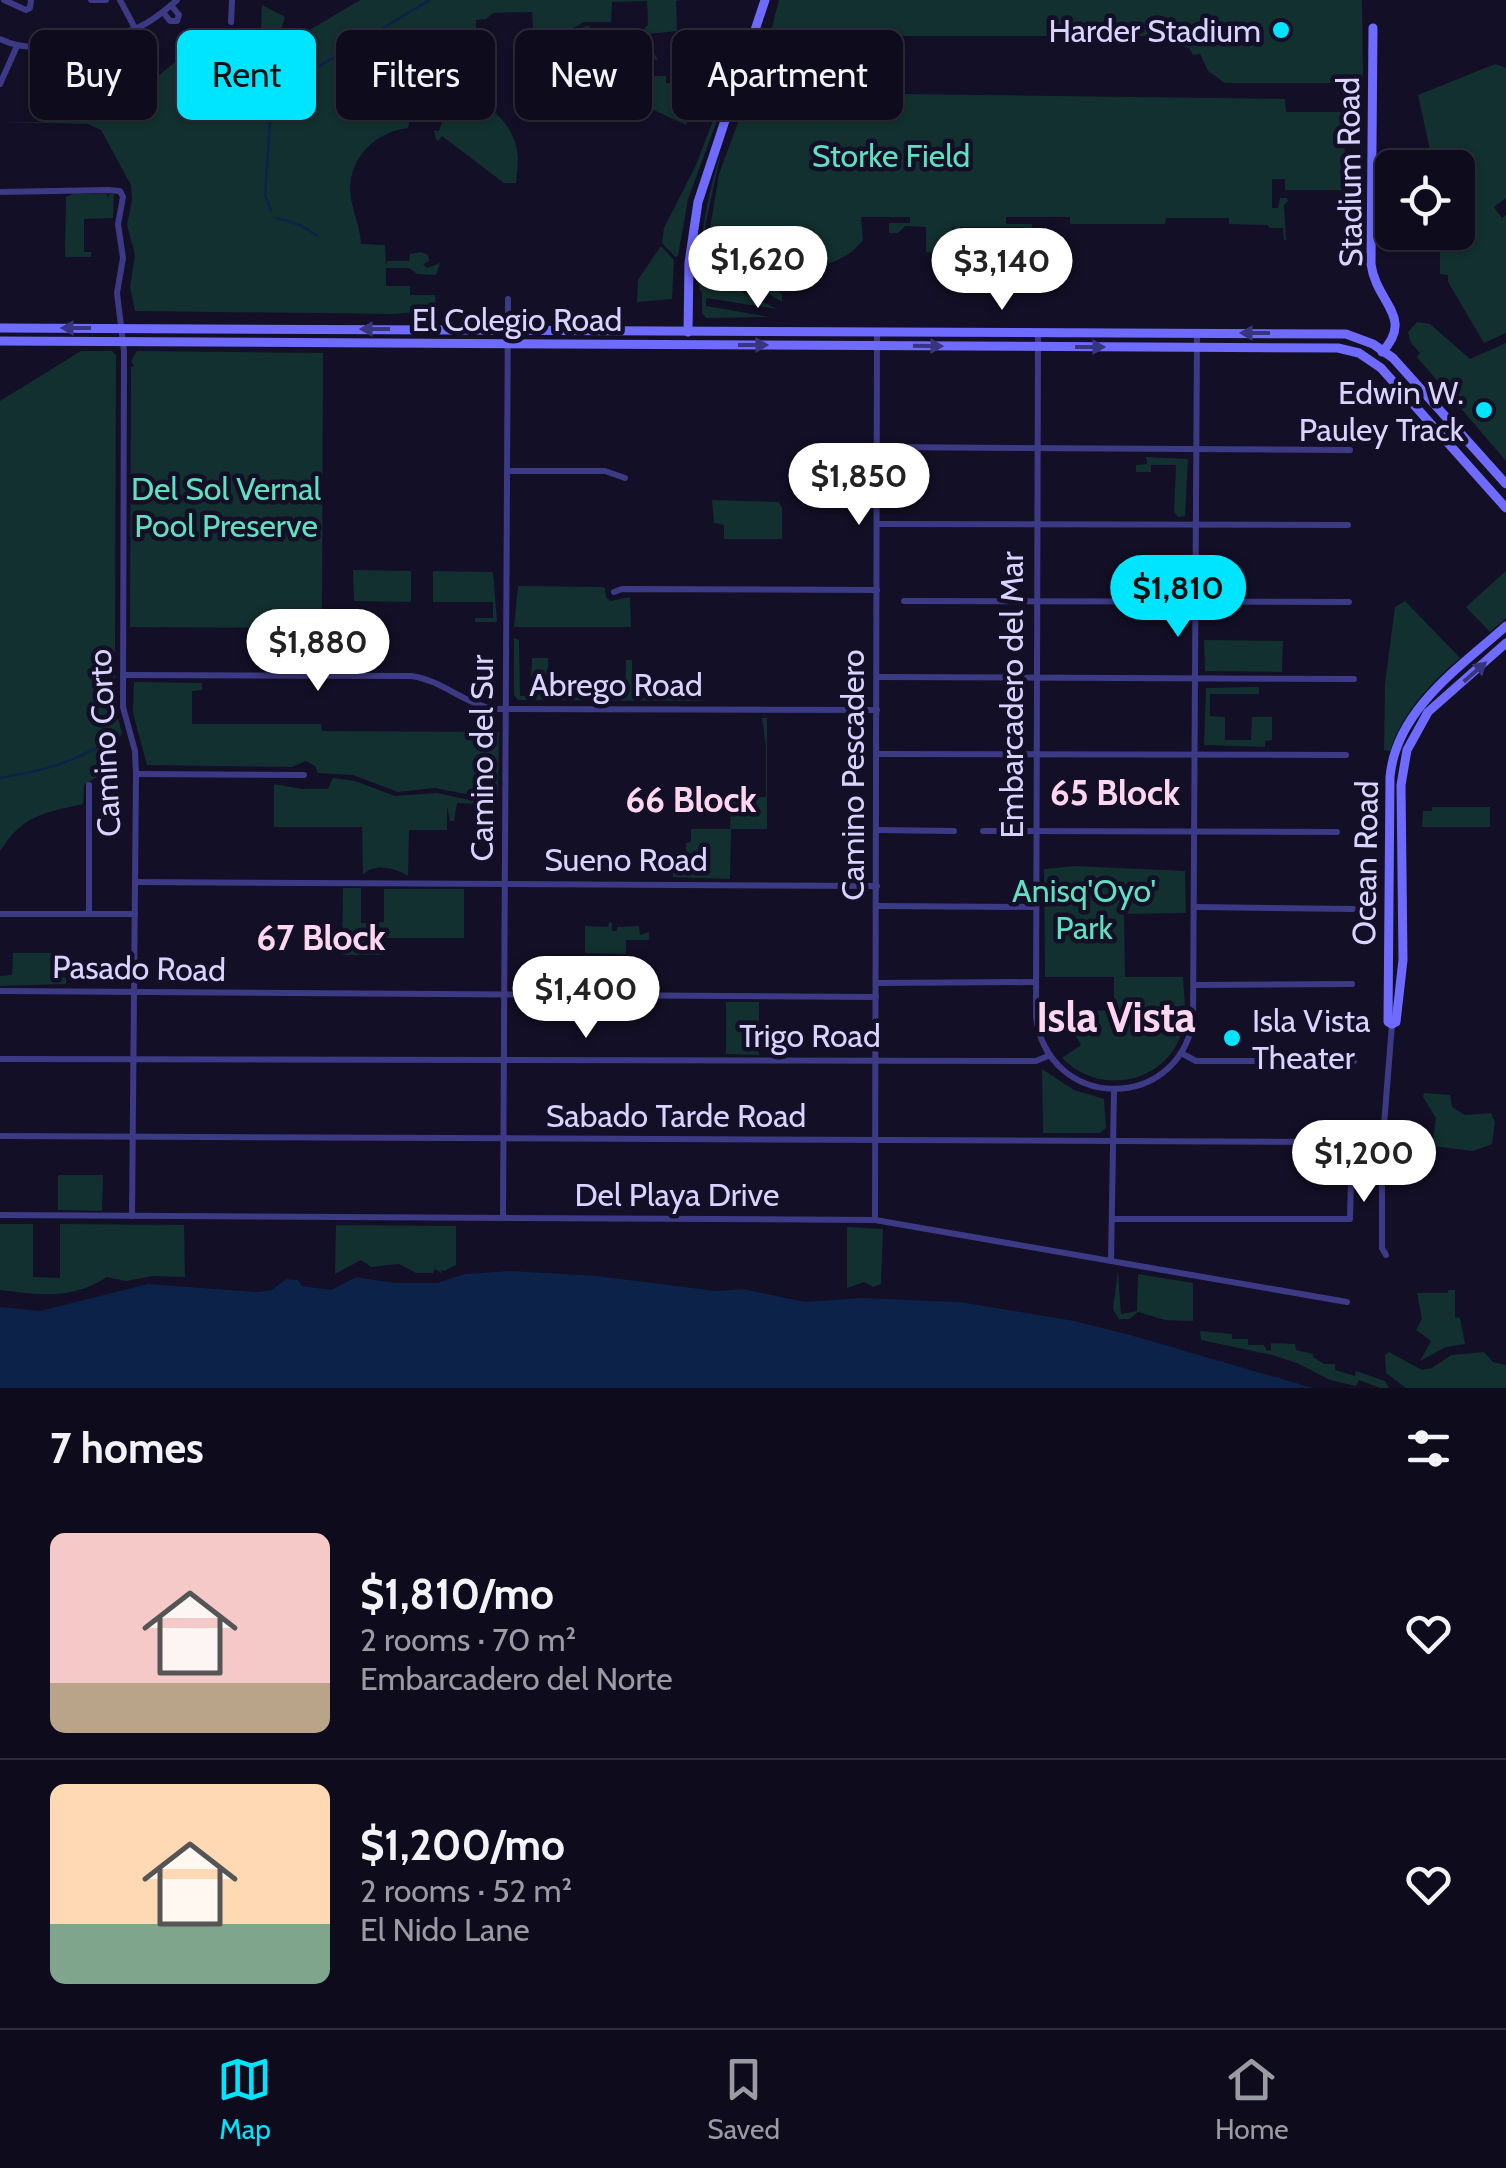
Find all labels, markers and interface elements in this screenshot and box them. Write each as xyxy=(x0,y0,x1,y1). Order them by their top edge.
place label: Harder Stadium xyxy=(1048,11,1261,50)
marker: Harder Stadium xyxy=(1270,19,1292,41)
chip: Buy xyxy=(30,30,157,120)
chip: Rent xyxy=(177,30,316,120)
chip: Filters xyxy=(336,30,495,120)
chip: New xyxy=(515,30,652,120)
chip: Apartment xyxy=(672,30,903,120)
street label: Stadium Road xyxy=(1328,77,1370,267)
park label: Storke Field xyxy=(812,136,970,175)
map controls xyxy=(1375,150,1475,250)
button: locate xyxy=(1375,150,1475,250)
pin: $1,620 xyxy=(677,226,839,311)
pin: $3,140 xyxy=(921,228,1083,313)
text: $1,620 xyxy=(710,239,806,278)
text: $3,140 xyxy=(954,241,1050,280)
street label: El Colegio Road xyxy=(412,300,622,339)
one-way arrow xyxy=(59,320,91,336)
one-way arrow xyxy=(359,321,391,337)
one-way arrow xyxy=(1238,325,1270,341)
one-way arrow xyxy=(738,337,770,353)
one-way arrow xyxy=(913,338,945,354)
one-way arrow xyxy=(1075,339,1107,355)
place label: Edwin W. Pauley Track xyxy=(1299,373,1465,449)
marker: Edwin W. Pauley Track xyxy=(1473,399,1495,421)
pin: $1,850 xyxy=(778,443,940,528)
text: $1,850 xyxy=(811,456,907,495)
park label: Del Sol Vernal Pool Preserve xyxy=(131,469,322,545)
street label: Embarcadero del Mar xyxy=(992,551,1031,839)
pin: $1,810 xyxy=(1097,555,1259,640)
text: $1,810 xyxy=(1132,568,1224,607)
pin: $1,880 xyxy=(237,609,399,694)
text: $1,880 xyxy=(268,622,368,661)
street label: Camino Corto xyxy=(80,648,128,838)
street label: Camino Pescadero xyxy=(833,649,872,901)
street label: Camino del Sur xyxy=(462,654,501,861)
one-way arrow xyxy=(1462,661,1487,683)
street label: Abrego Road xyxy=(529,665,703,704)
district label: 65 Block xyxy=(1050,771,1180,814)
district label: 66 Block xyxy=(626,778,756,821)
street label: Ocean Road xyxy=(1344,780,1386,946)
street label: Sueno Road xyxy=(544,840,708,879)
park label: Anisq'Oyo' Park xyxy=(1012,871,1156,947)
district label: 67 Block xyxy=(257,916,386,959)
street label: Pasado Road xyxy=(52,947,226,989)
pin: $1,400 xyxy=(505,956,667,1041)
text: $1,400 xyxy=(535,969,637,1008)
district label: Isla Vista xyxy=(1036,991,1196,1043)
place label: Isla Vista Theater xyxy=(1252,1001,1371,1077)
street label: Trigo Road xyxy=(739,1016,881,1055)
marker: Isla Vista Theater xyxy=(1221,1027,1243,1049)
street label: Sabado Tarde Road xyxy=(546,1096,806,1135)
pin: $1,200 xyxy=(1283,1120,1445,1205)
text: $1,200 xyxy=(1314,1133,1414,1172)
street label: Del Playa Drive xyxy=(575,1175,779,1214)
icon: filters xyxy=(1401,1421,1456,1476)
text: 7 homes xyxy=(50,1422,204,1474)
text: $1,810/mo xyxy=(360,1568,554,1620)
icon: home xyxy=(130,1573,250,1693)
icon: heart xyxy=(1401,1606,1456,1661)
text: 2 rooms · 70 m² xyxy=(360,1620,576,1659)
text: Embarcadero del Norte xyxy=(360,1659,673,1698)
text: $1,200/mo xyxy=(360,1819,565,1871)
icon: home xyxy=(130,1824,250,1944)
icon: heart xyxy=(1401,1857,1456,1912)
text: 2 rooms · 52 m² xyxy=(360,1871,572,1910)
text: El Nido Lane xyxy=(360,1910,530,1949)
tab: Map xyxy=(217,2052,272,2146)
tab: Saved xyxy=(707,2052,780,2146)
tab: Home xyxy=(1215,2052,1289,2146)

